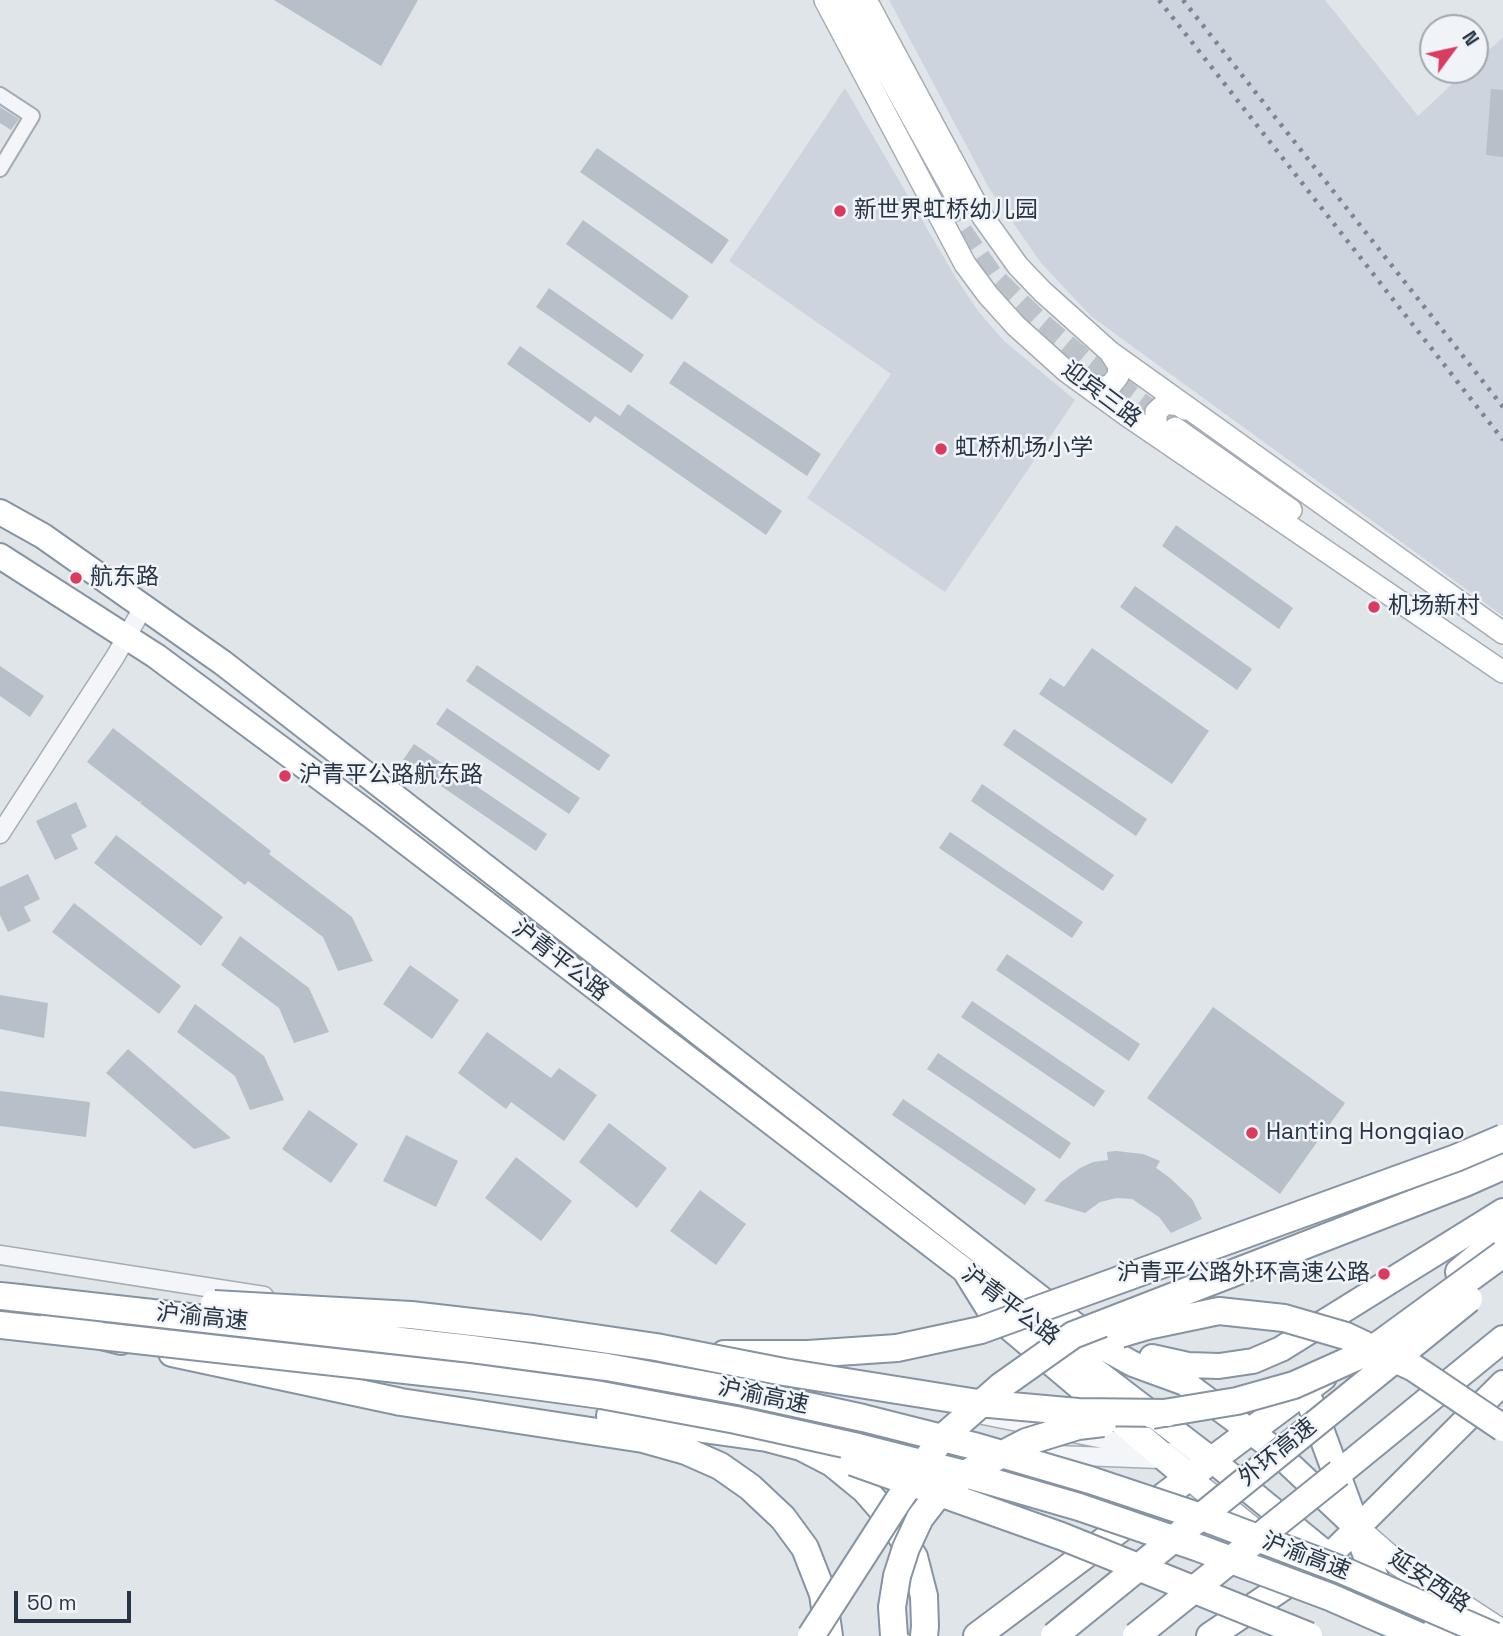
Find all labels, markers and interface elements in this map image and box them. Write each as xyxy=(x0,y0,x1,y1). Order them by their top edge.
north arrow xyxy=(1419,14,1489,84)
text: N xyxy=(1456,26,1484,51)
place label: 新世界虹桥幼儿园 xyxy=(854,197,1038,225)
marker: 新世界虹桥幼儿园 xyxy=(832,203,848,219)
street label: 迎宾三路 xyxy=(1056,356,1146,434)
place label: 虹桥机场小学 xyxy=(955,435,1093,463)
marker: 虹桥机场小学 xyxy=(933,441,949,457)
place label: 航东路 xyxy=(90,564,159,592)
marker: 航东路 xyxy=(68,570,84,586)
place label: 机场新村 xyxy=(1388,593,1480,621)
marker: 机场新村 xyxy=(1366,599,1382,615)
place label: 沪青平公路航东路 xyxy=(299,762,483,790)
marker: 沪青平公路航东路 xyxy=(277,768,293,784)
street label: 沪青平公路 xyxy=(506,915,614,1007)
place label: Hanting Hongqiao xyxy=(1266,1119,1465,1147)
marker: Hanting Hongqiao xyxy=(1244,1125,1260,1141)
street label: 沪青平公路 xyxy=(956,1260,1064,1352)
place label: 沪青平公路外环高速公路 xyxy=(1117,1260,1370,1288)
marker: 沪青平公路外环高速公路 xyxy=(1376,1266,1392,1282)
street label: 沪渝高速 xyxy=(155,1299,249,1337)
street label: 沪渝高速 xyxy=(715,1374,811,1420)
street label: 外环高速 xyxy=(1234,1413,1322,1493)
street label: 沪渝高速 xyxy=(1258,1528,1354,1586)
street label: 延安西路 xyxy=(1383,1545,1475,1619)
scale bar xyxy=(18,1576,135,1620)
text: 50 m xyxy=(27,1589,77,1616)

